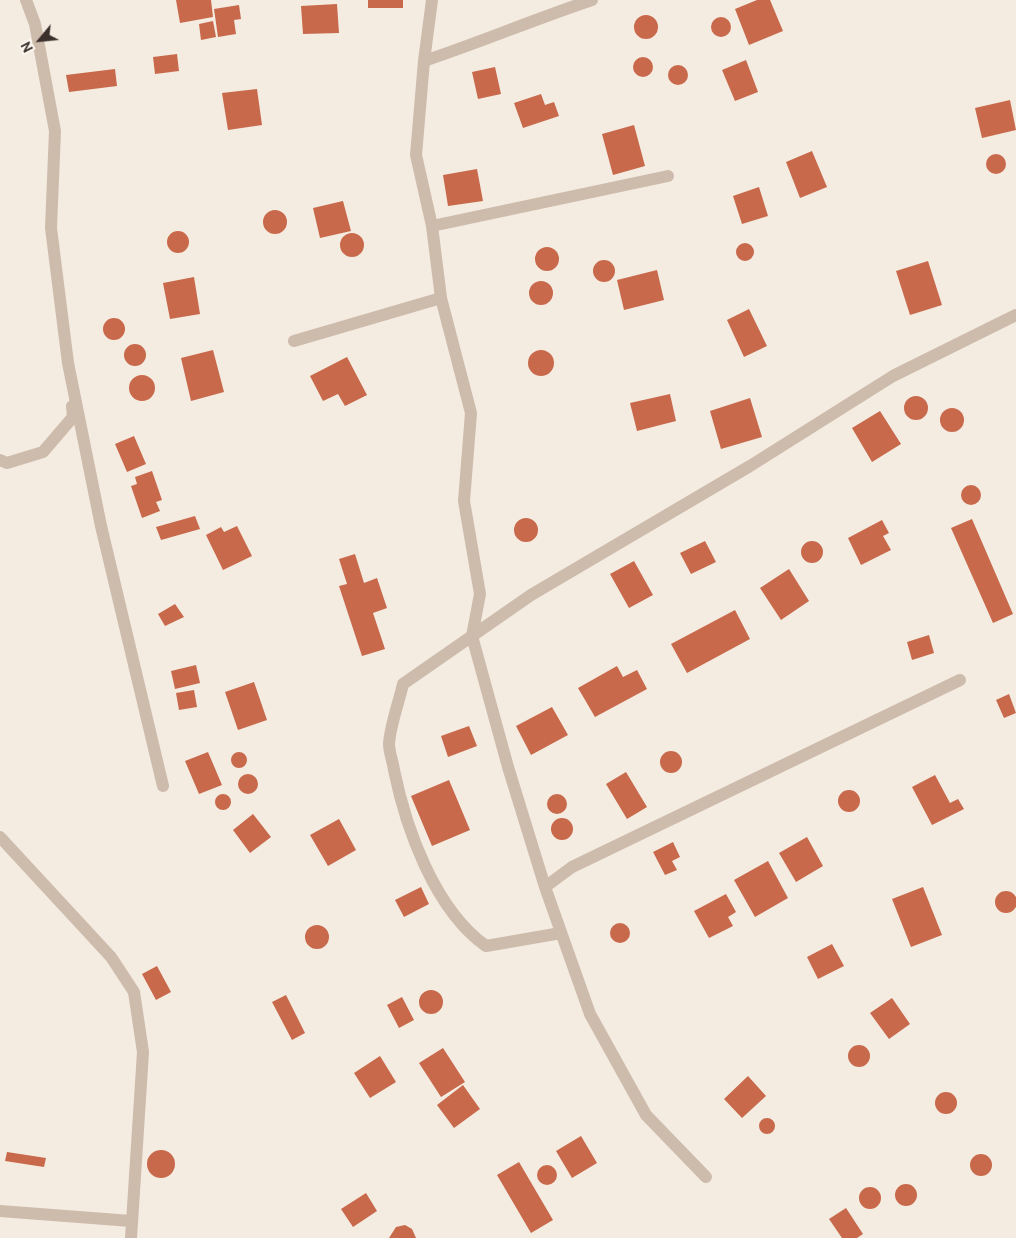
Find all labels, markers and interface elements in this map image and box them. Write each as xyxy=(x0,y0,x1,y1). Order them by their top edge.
north arrow xyxy=(15,15,65,65)
text: N xyxy=(16,38,37,56)

